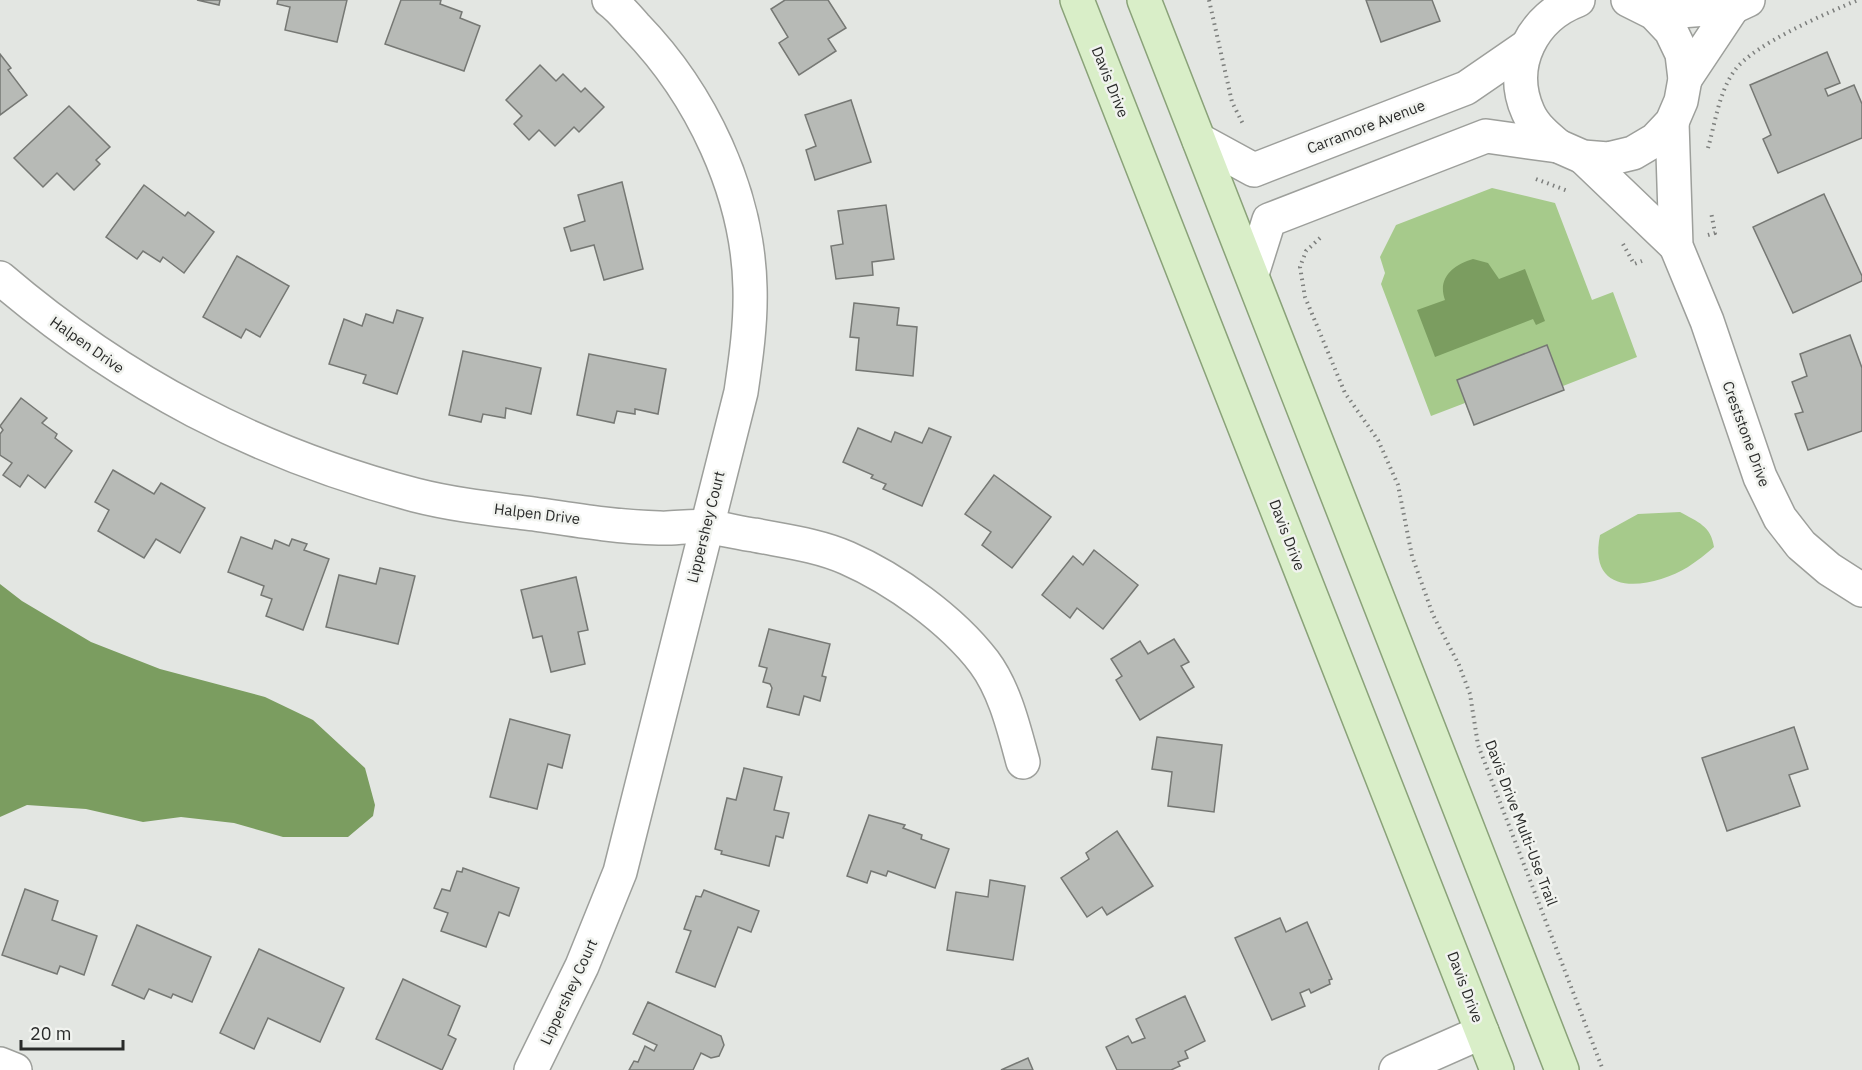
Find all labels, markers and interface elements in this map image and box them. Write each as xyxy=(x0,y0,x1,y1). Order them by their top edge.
street label: Davis Drive xyxy=(1088,44,1133,120)
street label: Carramore Avenue xyxy=(1304,95,1428,158)
street label: Halpen Drive xyxy=(46,312,128,377)
street label: Creststone Drive xyxy=(1718,378,1774,489)
street label: Lippershey Court xyxy=(682,469,729,585)
street label: Davis Drive xyxy=(1265,497,1310,573)
street label: Halpen Drive xyxy=(493,499,581,528)
street label: Davis Drive Multi-Use Trail xyxy=(1481,737,1562,909)
street label: Lippershey Court xyxy=(536,936,601,1048)
street label: Davis Drive xyxy=(1443,949,1488,1025)
scale bar xyxy=(21,1013,123,1051)
text: 20 m xyxy=(30,1022,72,1045)

